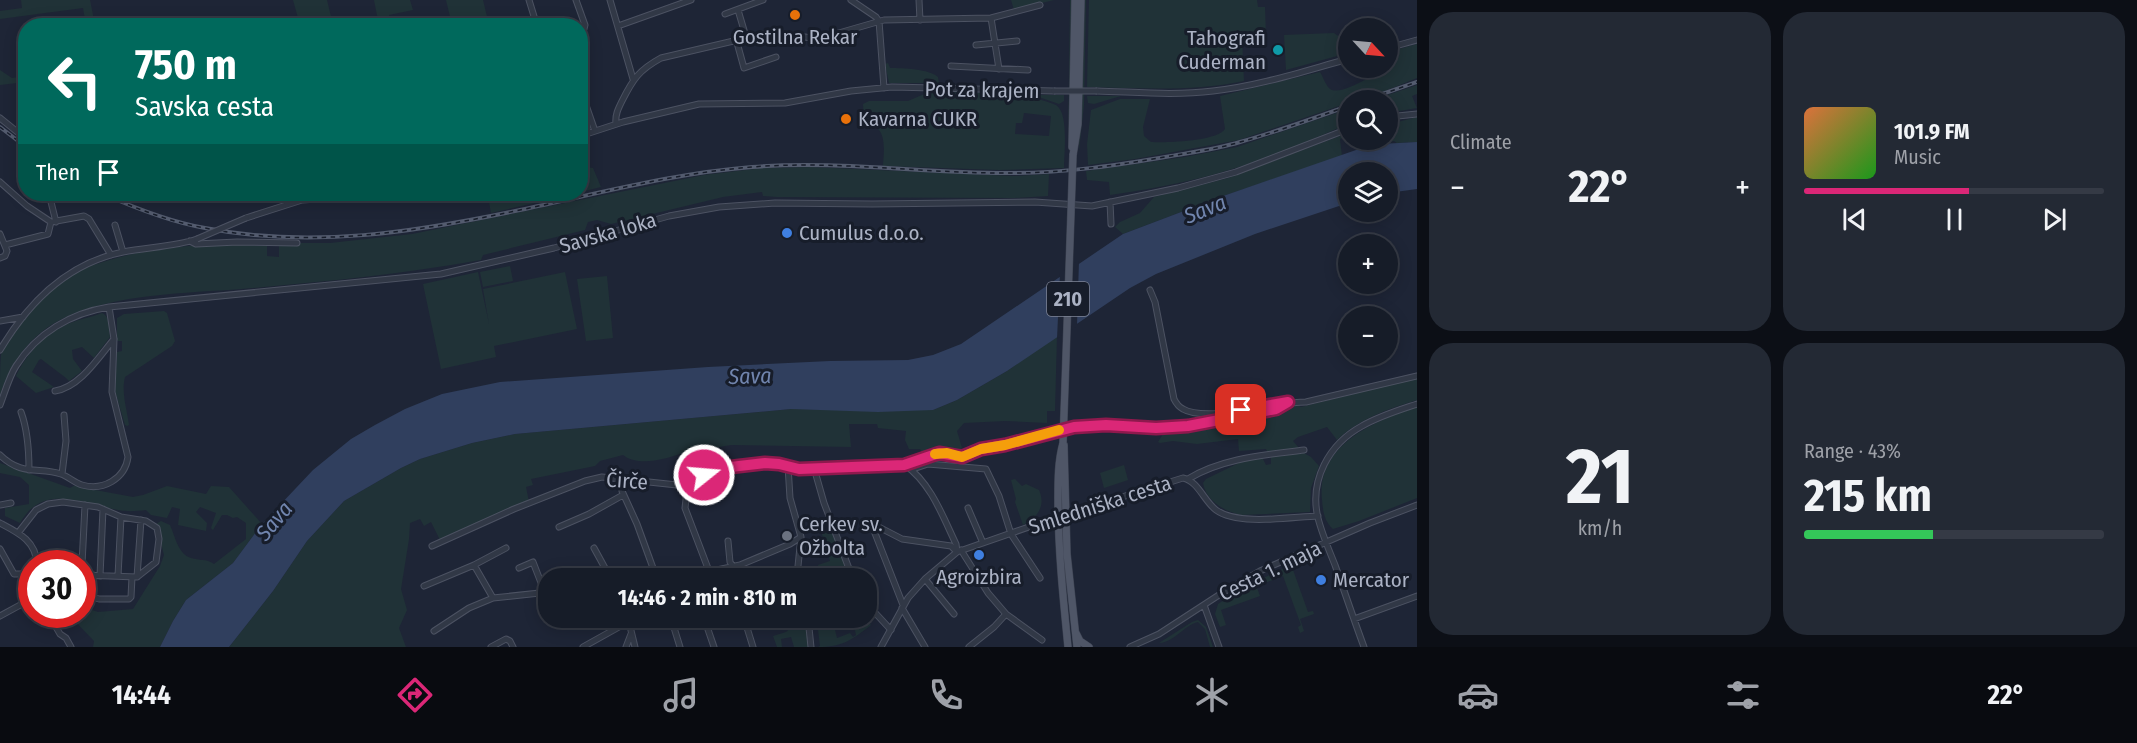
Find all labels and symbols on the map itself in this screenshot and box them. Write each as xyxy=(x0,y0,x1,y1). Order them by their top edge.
marker: Gostilna Rekar xyxy=(788,8,802,22)
north arrow xyxy=(1338,18,1398,78)
place label: Gostilna Rekar xyxy=(733,24,858,50)
place label: Tahografi Cuderman xyxy=(1178,25,1266,75)
marker: Tahografi Cuderman xyxy=(1271,43,1285,57)
street label: Pot za krajem xyxy=(924,76,1040,104)
place label: Kavarna CUKR xyxy=(858,106,978,132)
marker: Kavarna CUKR xyxy=(839,112,853,126)
water label: Sava xyxy=(1179,188,1230,230)
street label: Savska loka xyxy=(557,207,659,259)
place label: Cumulus d.o.o. xyxy=(799,220,924,246)
marker: Cumulus d.o.o. xyxy=(780,226,794,240)
road number: 210 xyxy=(1047,282,1089,316)
water label: Sava xyxy=(727,362,772,390)
pin xyxy=(1215,384,1266,435)
position arrow xyxy=(672,443,736,507)
street label: Čirče xyxy=(605,467,649,495)
street label: Smledniška cesta xyxy=(1025,470,1175,540)
water label: Sava xyxy=(249,496,298,547)
place label: Cerkev sv. Ožbolta xyxy=(799,511,883,561)
marker: Cerkev sv. Ožbolta xyxy=(780,529,794,543)
street label: Cesta 1. maja xyxy=(1214,535,1326,607)
marker: Agroizbira xyxy=(972,548,986,562)
speed limit sign: 30 xyxy=(18,550,96,628)
place label: Agroizbira xyxy=(936,564,1022,590)
place label: Mercator xyxy=(1333,567,1410,593)
marker: Mercator xyxy=(1314,573,1328,587)

